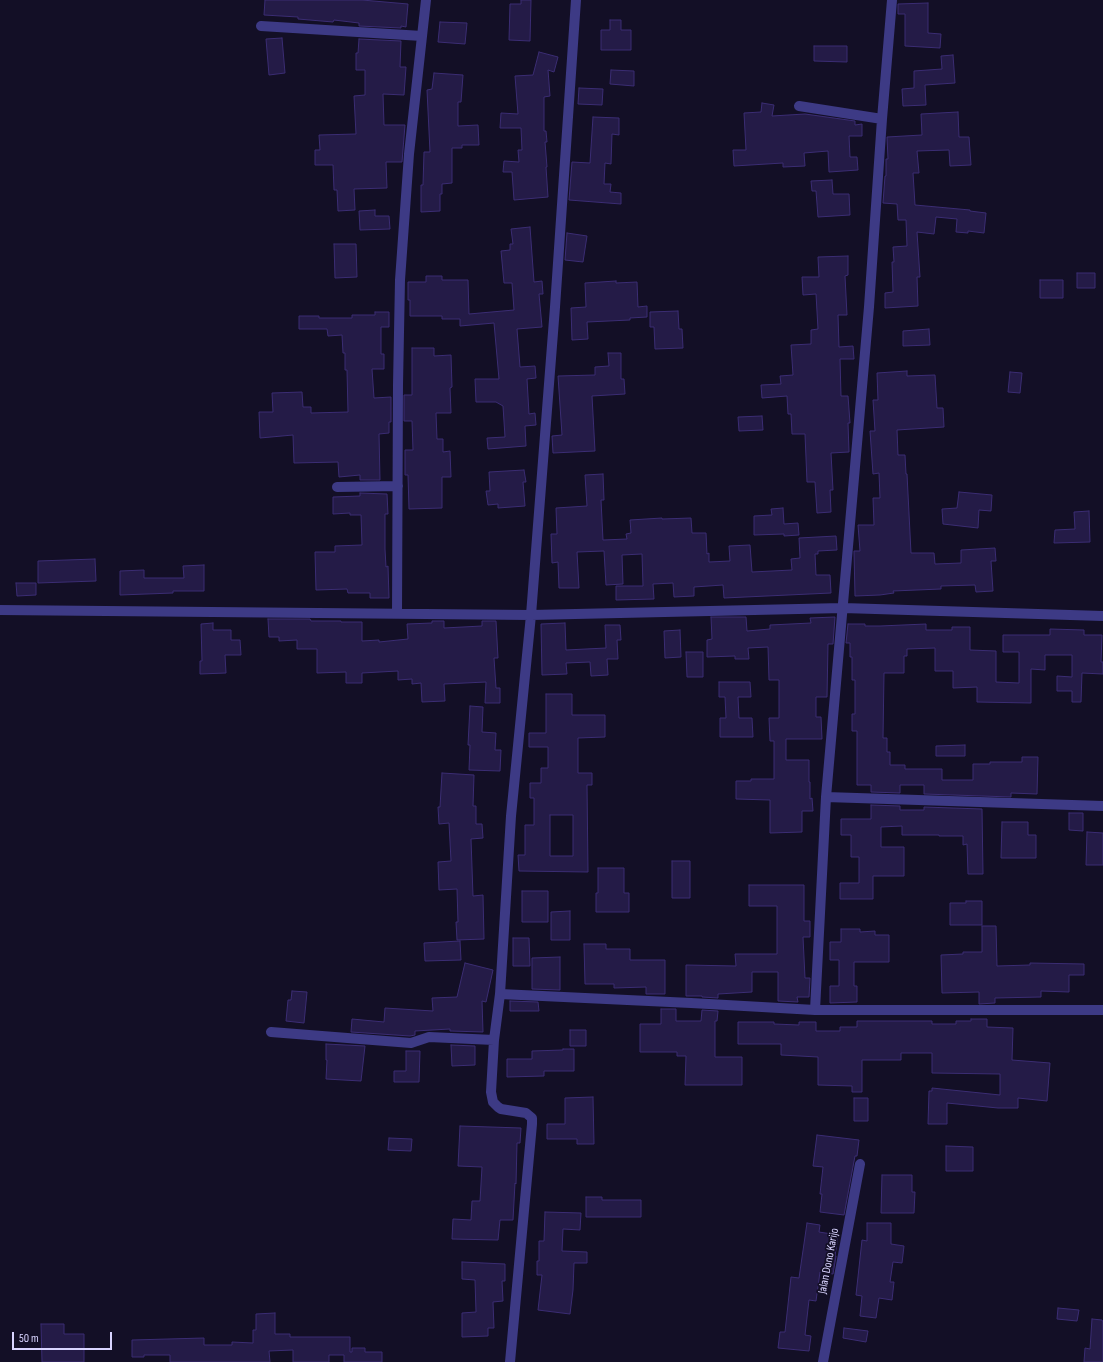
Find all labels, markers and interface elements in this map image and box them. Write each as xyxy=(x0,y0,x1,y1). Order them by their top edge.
street label: Jalan Dono Karijo xyxy=(816,1227,842,1295)
scale bar xyxy=(14,1324,114,1350)
text: 50 m xyxy=(19,1331,39,1346)

